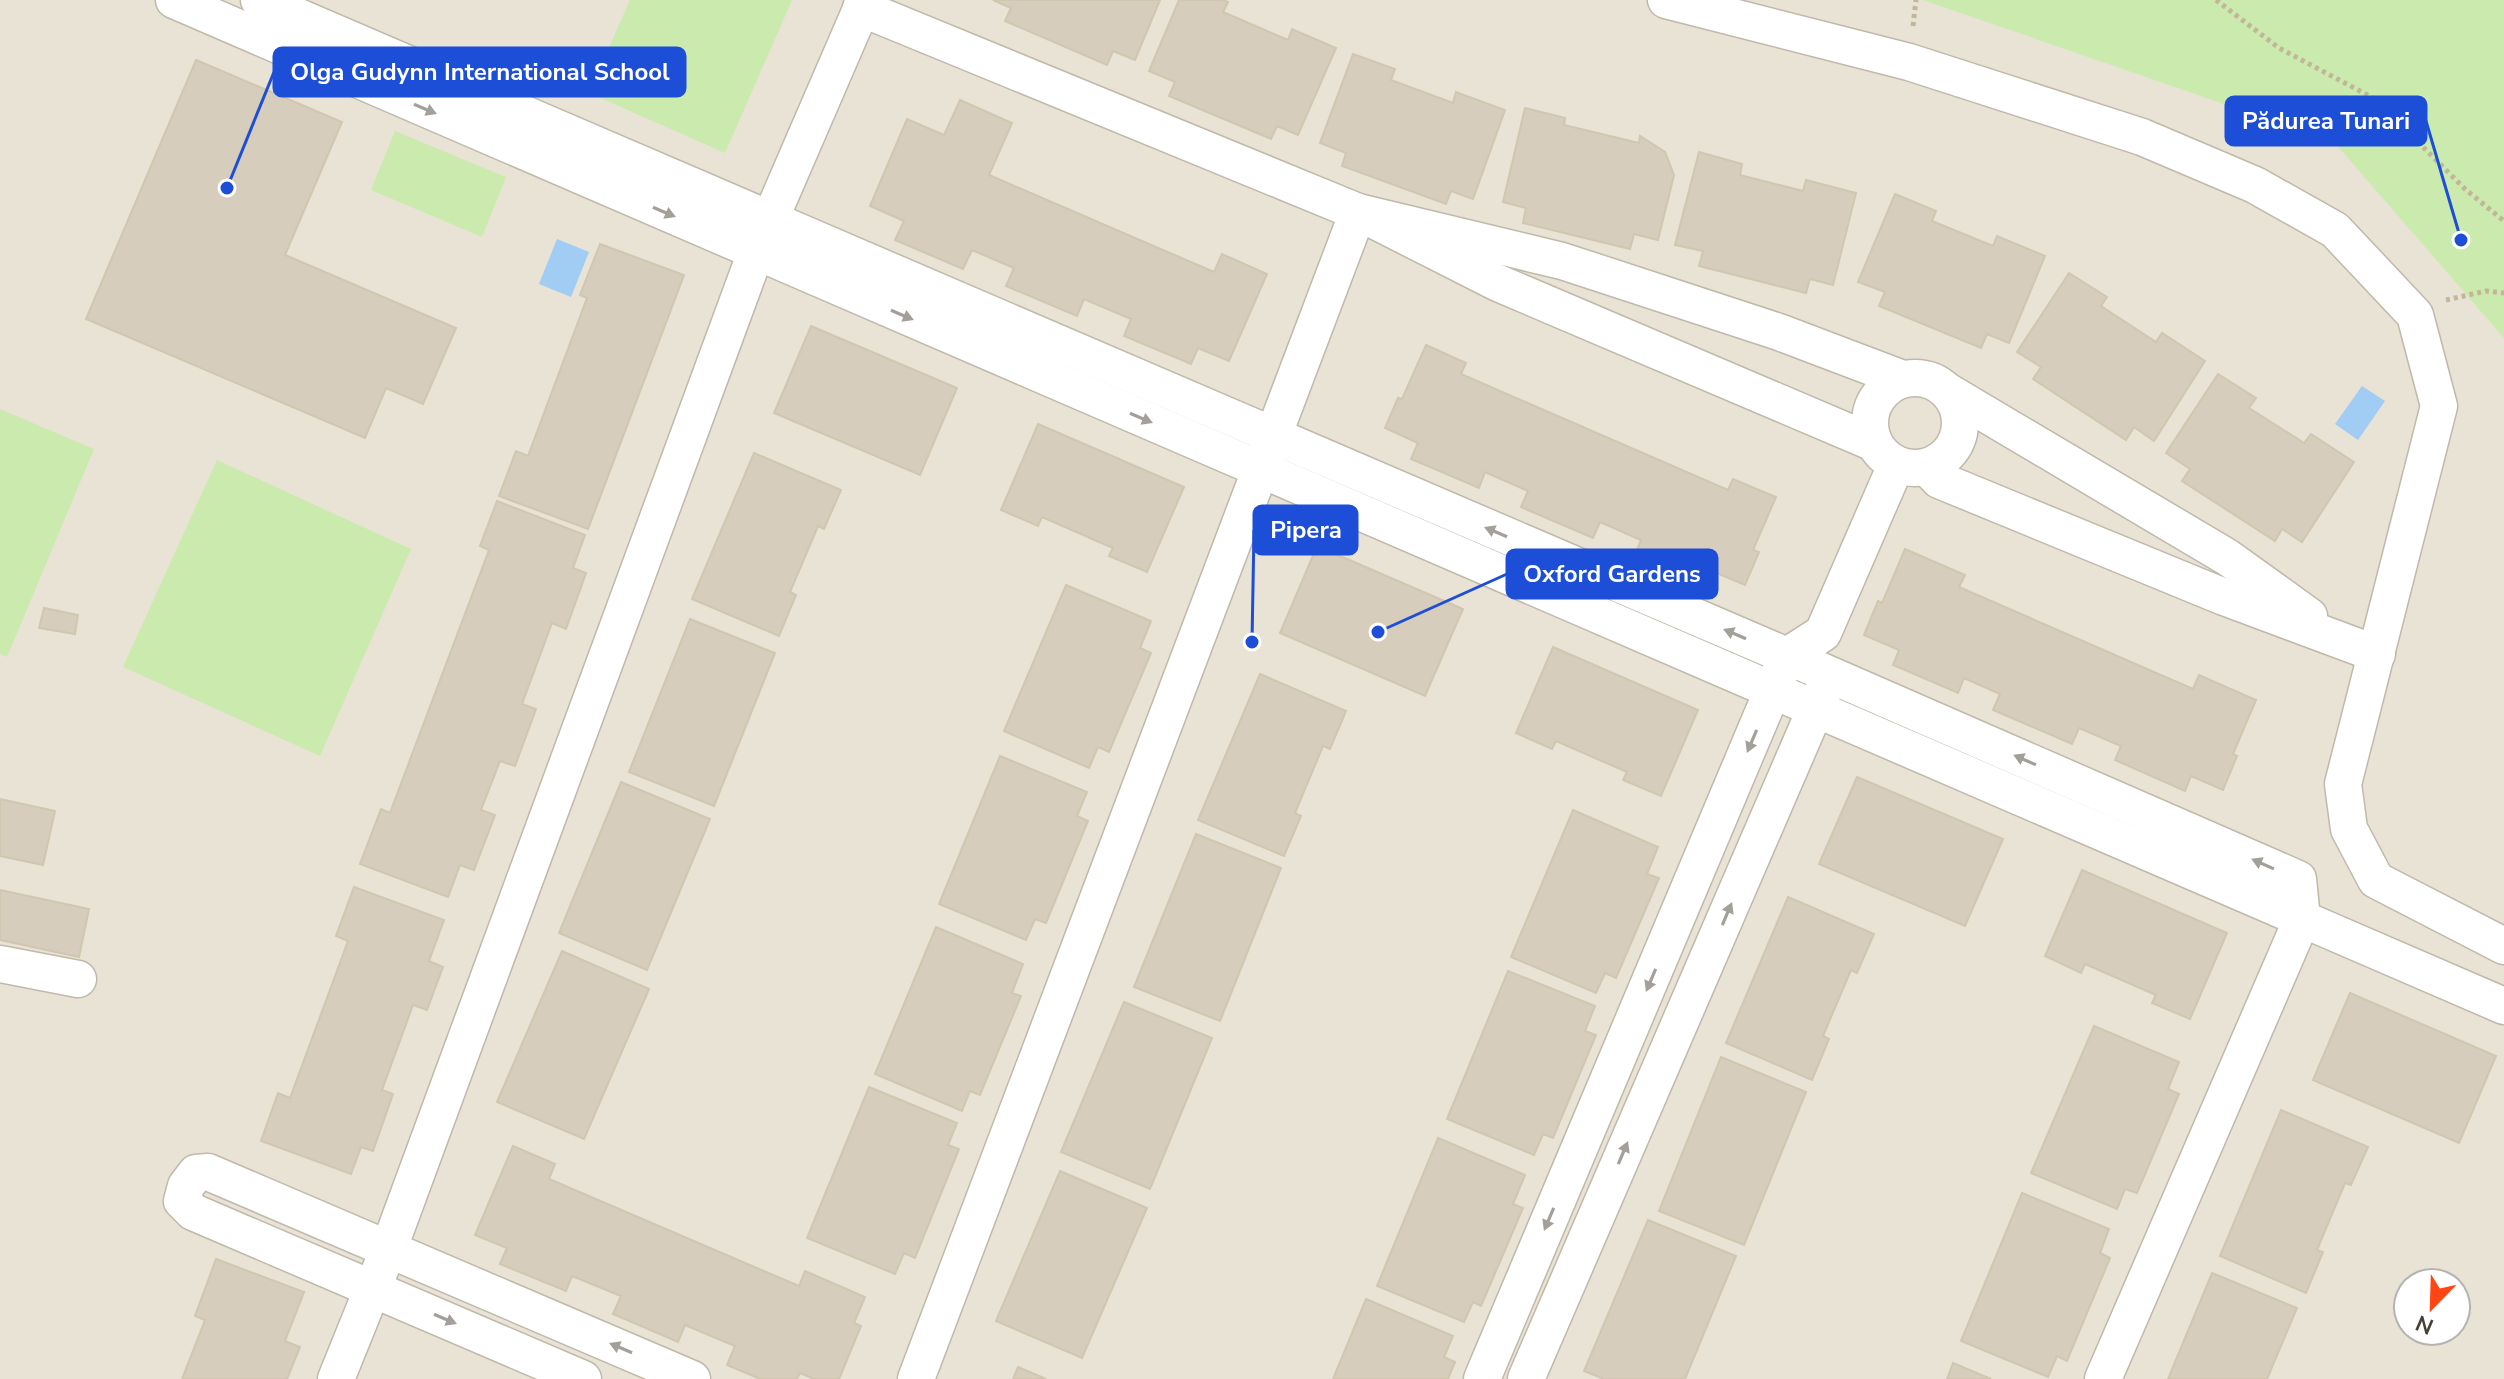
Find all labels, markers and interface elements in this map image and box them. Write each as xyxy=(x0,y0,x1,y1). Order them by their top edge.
callout: Olga Gudynn International School xyxy=(274,48,685,96)
text: Olga Gudynn International School xyxy=(290,56,670,88)
callout: Pădurea Tunari xyxy=(2226,97,2426,145)
one-way arrow xyxy=(413,103,437,116)
text: Pădurea Tunari xyxy=(2242,105,2410,137)
one-way arrow xyxy=(652,205,676,218)
one-way arrow xyxy=(890,308,914,322)
one-way arrow xyxy=(1129,412,1153,425)
callout: Pipera xyxy=(1254,506,1357,554)
text: Pipera xyxy=(1270,514,1342,546)
one-way arrow xyxy=(1484,526,1508,539)
callout: Oxford Gardens xyxy=(1507,550,1717,598)
text: Oxford Gardens xyxy=(1523,558,1701,590)
one-way arrow xyxy=(1723,628,1747,641)
one-way arrow xyxy=(1746,729,1759,752)
one-way arrow xyxy=(2013,753,2037,767)
one-way arrow xyxy=(2252,857,2275,870)
one-way arrow xyxy=(1720,903,1733,926)
one-way arrow xyxy=(1644,968,1657,992)
one-way arrow xyxy=(1617,1141,1630,1165)
one-way arrow xyxy=(1543,1207,1556,1231)
north arrow xyxy=(2392,1267,2472,1347)
text: N xyxy=(2411,1307,2438,1342)
one-way arrow xyxy=(433,1313,457,1326)
one-way arrow xyxy=(609,1342,633,1355)

